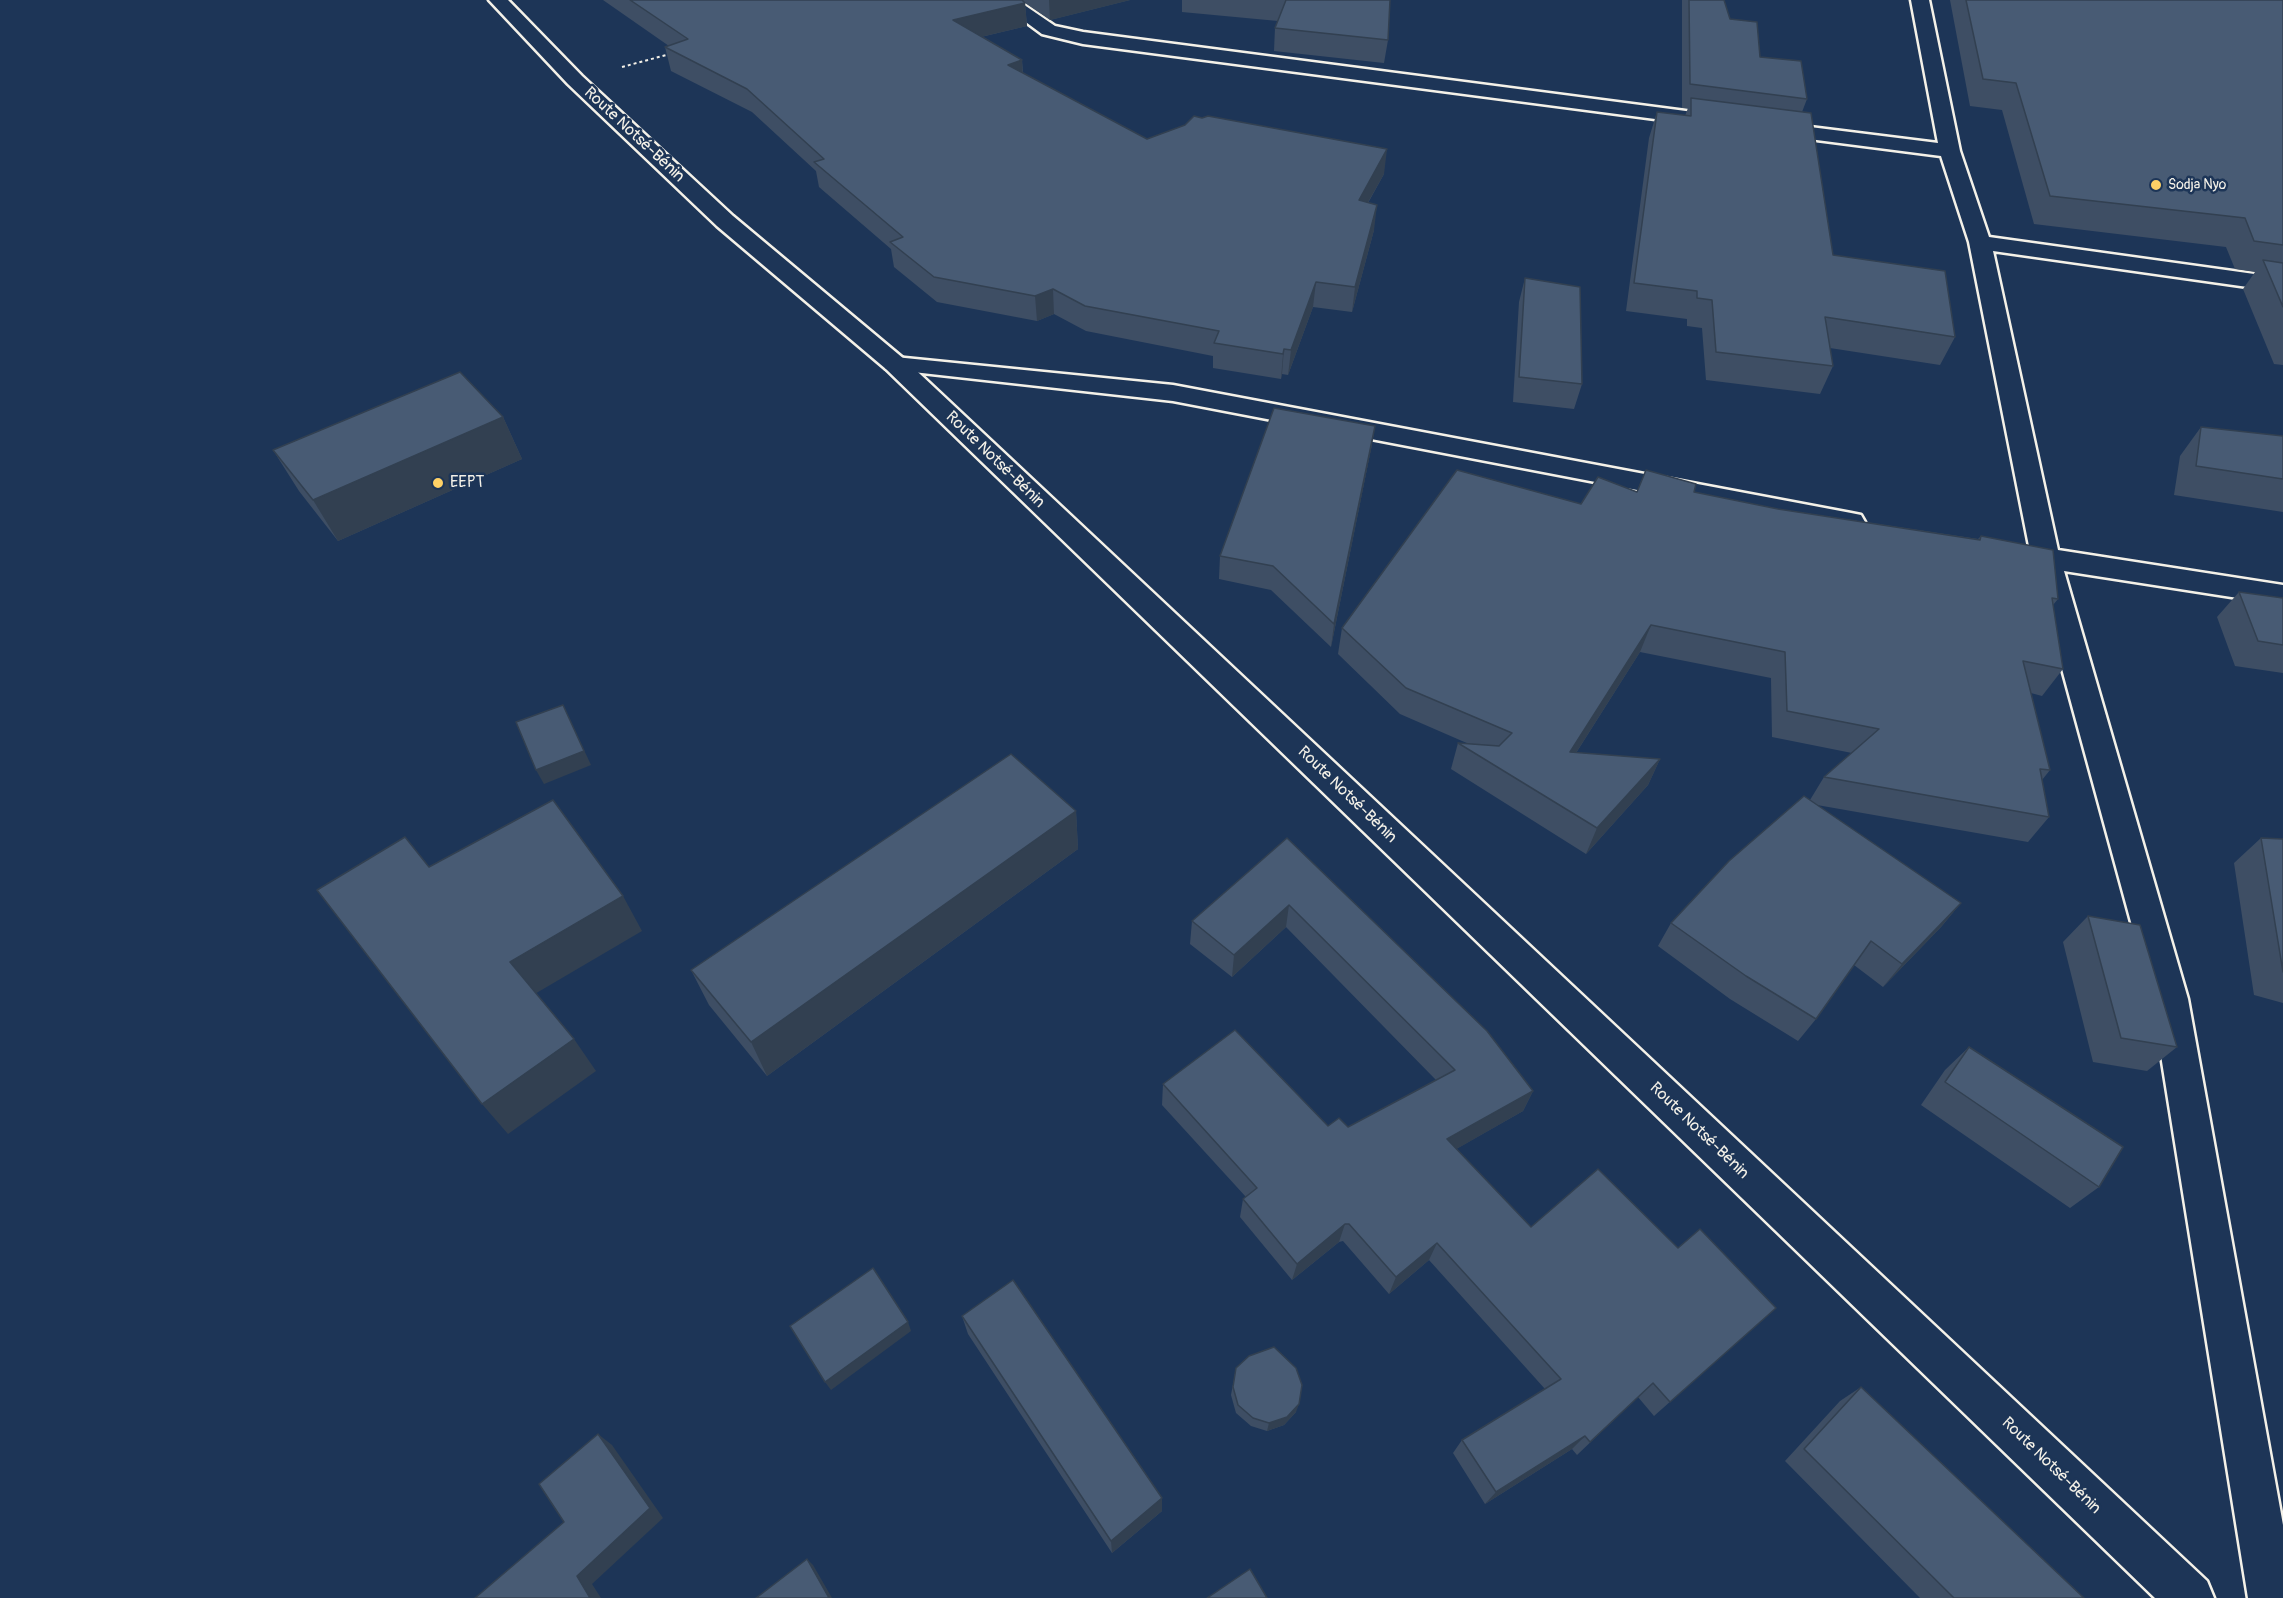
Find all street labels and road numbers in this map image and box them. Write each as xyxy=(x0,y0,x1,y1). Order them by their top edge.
street label: Route Notsé-Bénin xyxy=(580,84,688,186)
street label: Route Notsé-Bénin xyxy=(941,408,1049,512)
street label: Route Notsé-Bénin xyxy=(1293,743,1401,847)
street label: Route Notsé-Bénin xyxy=(1645,1079,1753,1183)
street label: Route Notsé-Bénin xyxy=(1997,1414,2105,1518)

